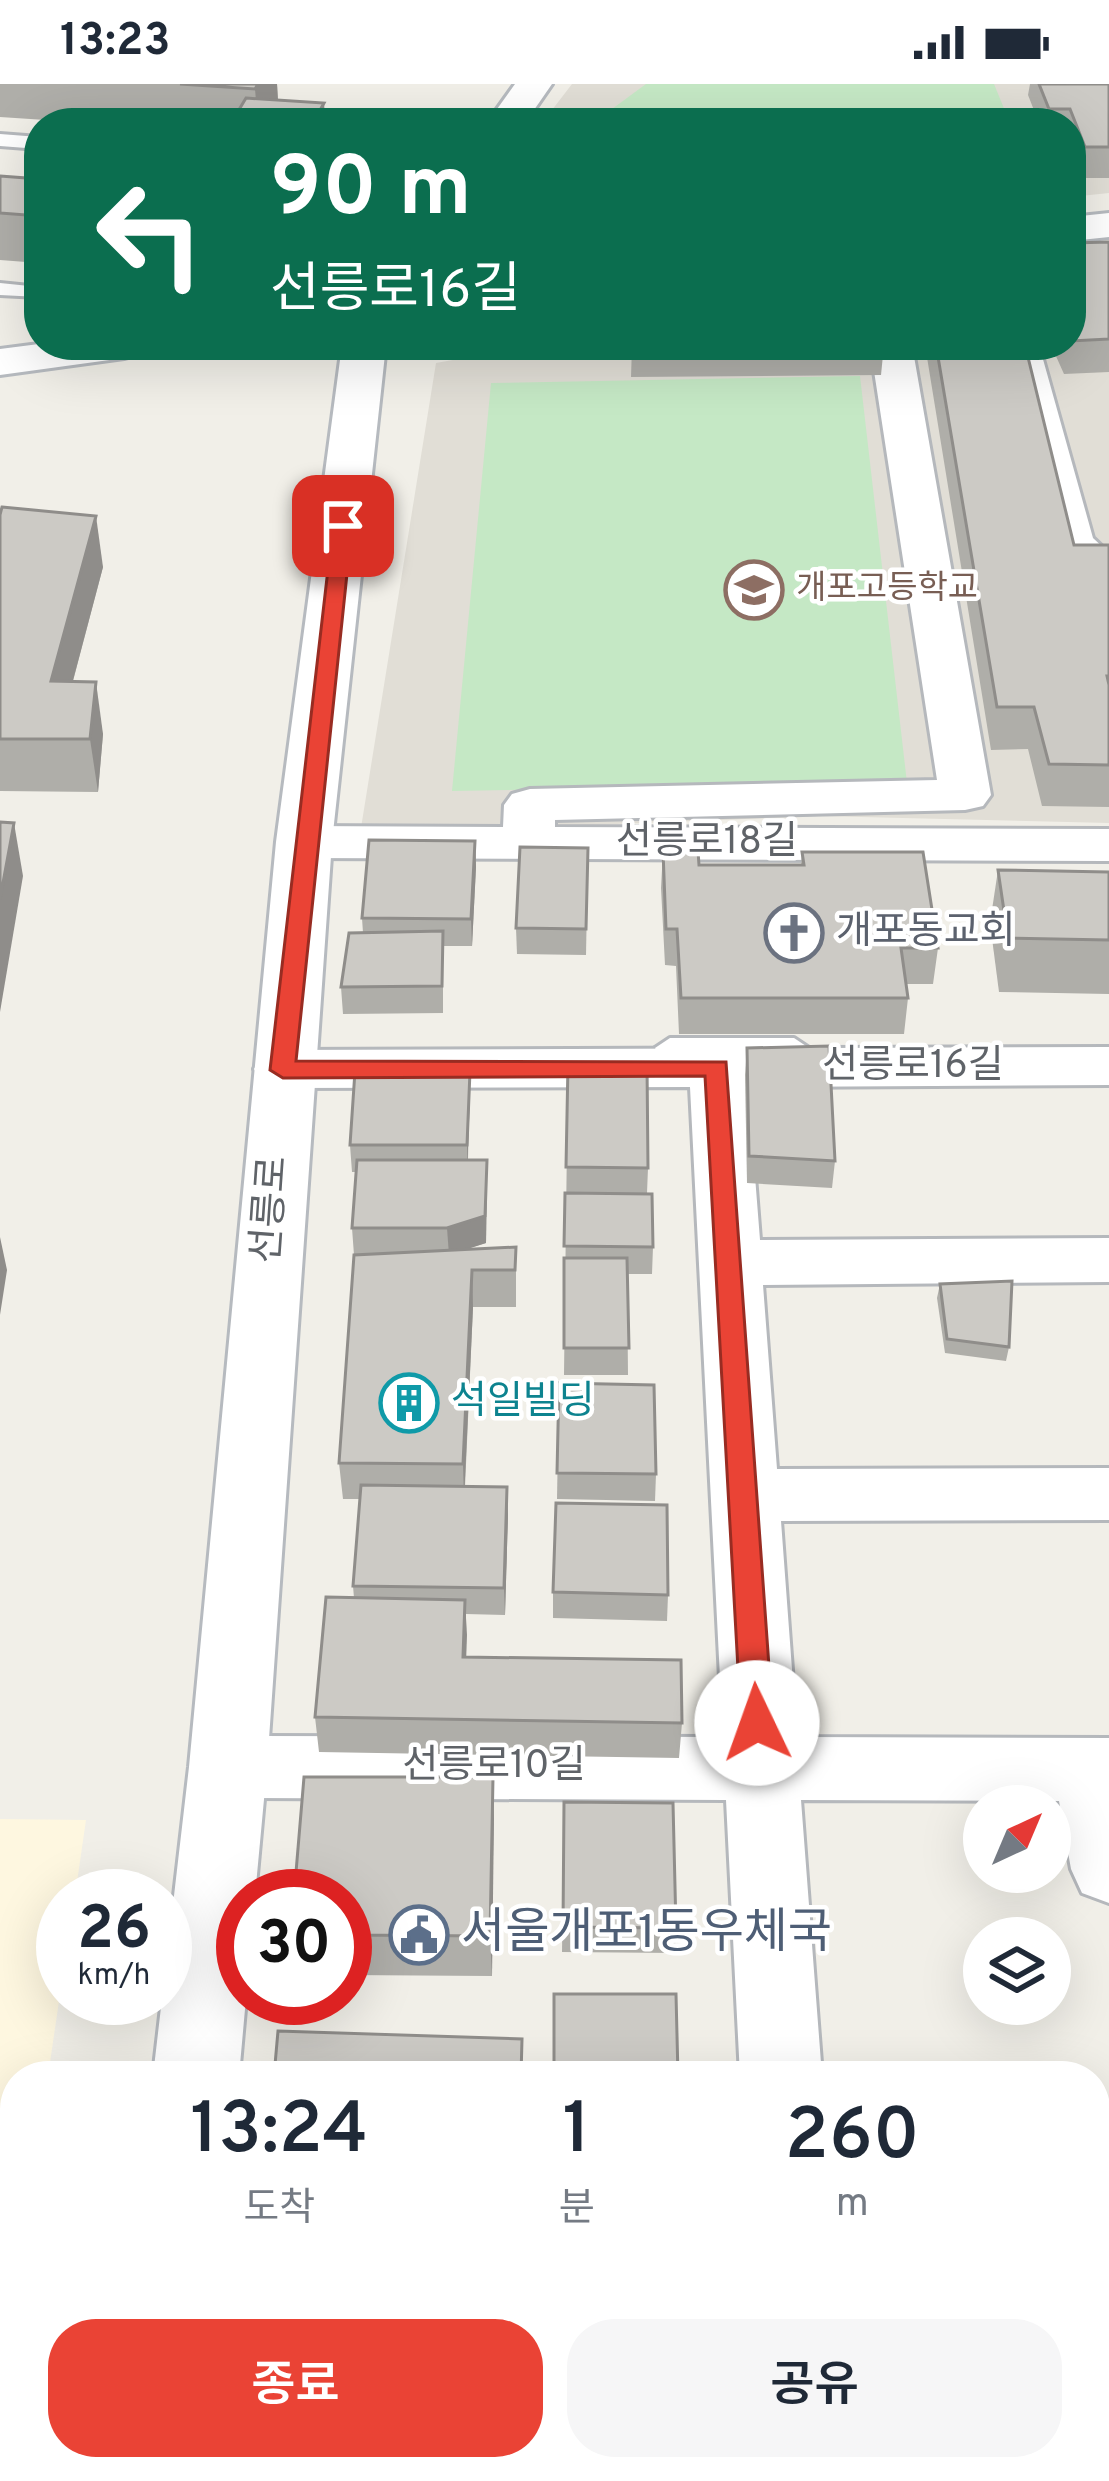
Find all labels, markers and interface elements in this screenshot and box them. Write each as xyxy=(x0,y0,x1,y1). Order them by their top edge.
text: 13:23 xyxy=(60,14,170,71)
text: 90 m xyxy=(270,139,472,245)
icon: left xyxy=(72,156,228,312)
text: 선릉로16길 xyxy=(270,258,521,327)
pin xyxy=(292,475,394,577)
icon: arrive xyxy=(310,493,376,559)
school or university icon: 개포고등학교 xyxy=(723,559,785,621)
place label: 개포고등학교 xyxy=(796,569,978,611)
street label: 선릉로18길 xyxy=(616,819,798,868)
church icon: 개포동교회 xyxy=(763,902,825,964)
place label: 개포동교회 xyxy=(836,909,1015,958)
street label: 선릉로16길 xyxy=(822,1043,1004,1092)
street label: 선릉로 xyxy=(244,1155,300,1265)
building icon: 석일빌딩 xyxy=(378,1372,440,1434)
place label: 석일빌딩 xyxy=(451,1379,595,1428)
position arrow xyxy=(694,1660,820,1786)
street label: 선릉로10길 xyxy=(402,1743,586,1792)
north arrow xyxy=(963,1785,1071,1893)
map controls xyxy=(963,1785,1071,2025)
speed limit sign: 30 xyxy=(216,1869,372,2025)
text: 26 xyxy=(77,1894,151,1970)
public building icon: 서울개포1동우체국 xyxy=(388,1904,450,1966)
place label: 서울개포1동우체국 xyxy=(461,1905,832,1965)
button: layers xyxy=(963,1917,1071,2025)
text: km/h xyxy=(78,1958,150,1995)
text: 13:24 xyxy=(190,2087,368,2179)
text: 1 xyxy=(563,2087,591,2179)
text: 260 xyxy=(785,2093,920,2185)
text: m xyxy=(836,2181,869,2230)
text: 도착 xyxy=(243,2186,315,2235)
text: 분 xyxy=(559,2186,595,2235)
button: 종료 xyxy=(48,2319,543,2457)
button: 공유 xyxy=(567,2319,1062,2457)

